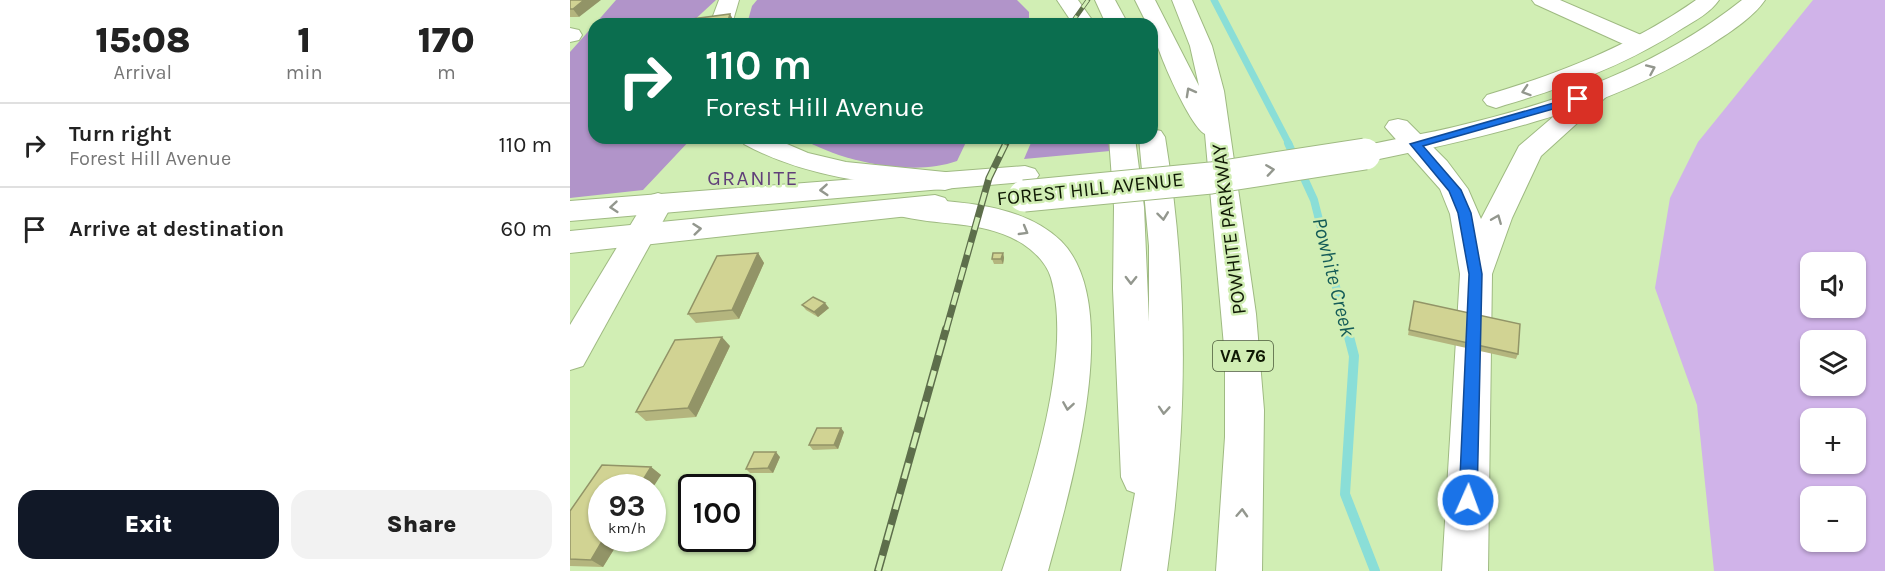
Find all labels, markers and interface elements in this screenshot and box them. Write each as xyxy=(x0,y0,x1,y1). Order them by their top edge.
text: 15:08 xyxy=(95,19,191,61)
text: 1 xyxy=(297,19,311,61)
text: 170 xyxy=(418,19,475,61)
text: 110 m xyxy=(705,40,812,90)
icon: right xyxy=(606,42,684,120)
text: Arrival xyxy=(114,61,172,84)
text: min xyxy=(286,61,323,84)
text: m xyxy=(437,61,456,84)
one-way arrow xyxy=(1644,64,1655,76)
pin xyxy=(1552,73,1603,124)
icon: arrive xyxy=(1561,82,1594,115)
one-way arrow xyxy=(1521,84,1532,96)
one-way arrow xyxy=(1186,88,1197,98)
text: Forest Hill Avenue xyxy=(705,91,924,123)
text: Turn right xyxy=(69,121,172,147)
icon: right xyxy=(18,129,51,162)
text: 110 m xyxy=(499,132,552,158)
street label: POWHITE PARKWAY xyxy=(1207,142,1251,316)
text: Forest Hill Avenue xyxy=(69,147,231,170)
one-way arrow xyxy=(1265,164,1275,176)
district label: GRANITE xyxy=(707,166,799,190)
street label: FOREST HILL AVENUE xyxy=(996,168,1184,210)
one-way arrow xyxy=(819,184,828,197)
one-way arrow xyxy=(609,200,618,213)
one-way arrow xyxy=(1156,211,1169,220)
icon: arrive xyxy=(18,213,51,246)
one-way arrow xyxy=(1490,214,1502,225)
water label: Powhite Creek xyxy=(1308,215,1360,339)
text: Arrive at destination xyxy=(69,216,284,242)
text: 60 m xyxy=(501,216,552,242)
one-way arrow xyxy=(693,223,702,236)
one-way arrow xyxy=(1018,224,1028,235)
map controls xyxy=(1800,252,1866,552)
button: sound xyxy=(1800,252,1866,318)
one-way arrow xyxy=(1124,276,1137,285)
button: layers xyxy=(1800,330,1866,396)
road number: VA 76 xyxy=(1213,341,1273,371)
one-way arrow xyxy=(1062,402,1074,411)
one-way arrow xyxy=(1157,406,1170,415)
button: + xyxy=(1800,408,1866,474)
position arrow xyxy=(1436,468,1500,532)
speed limit sign: 100 xyxy=(678,474,756,552)
button: − xyxy=(1800,486,1866,552)
text: 93 xyxy=(609,488,645,524)
button: Exit xyxy=(18,490,279,559)
button: Share xyxy=(291,490,552,559)
one-way arrow xyxy=(1236,508,1249,517)
text: km/h xyxy=(608,519,646,537)

